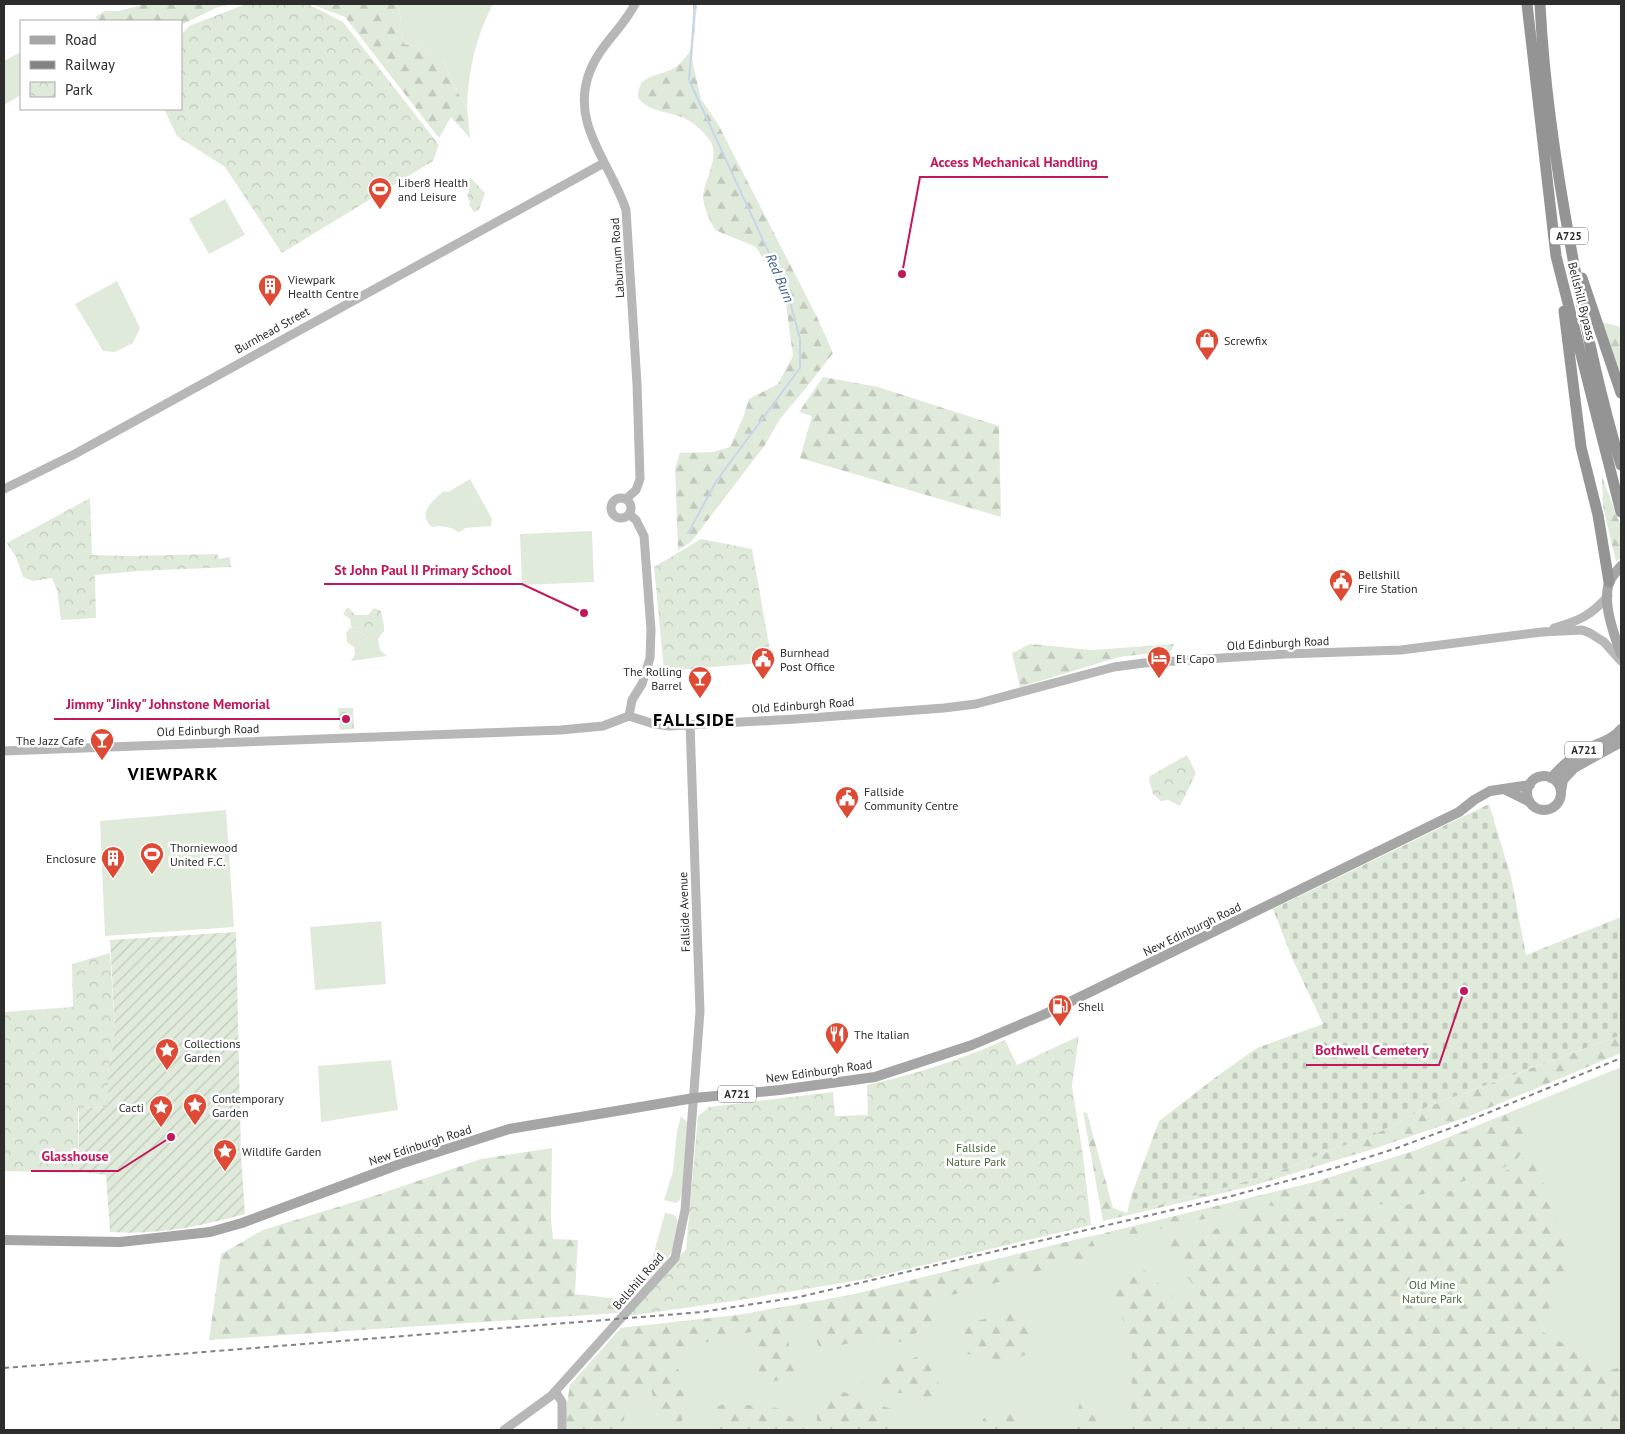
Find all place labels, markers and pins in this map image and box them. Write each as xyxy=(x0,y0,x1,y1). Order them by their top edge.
callout: Access Mechanical Handling xyxy=(920,148,1108,177)
place label: Liber8 Health and Leisure xyxy=(398,175,468,204)
sports icon: Liber8 Health and Leisure xyxy=(367,176,393,210)
place label: Viewpark Health Centre xyxy=(287,272,359,301)
building icon: Viewpark Health Centre xyxy=(257,273,283,307)
shop icon: Screwfix xyxy=(1194,327,1220,361)
place label: Screwfix xyxy=(1224,333,1267,348)
callout: St John Paul II Primary School xyxy=(324,555,522,584)
place label: Bellshill Fire Station xyxy=(1358,567,1417,596)
public building icon: Bellshill Fire Station xyxy=(1328,568,1354,602)
place label: Burnhead Post Office xyxy=(780,645,835,674)
hotel icon: El Capo xyxy=(1146,645,1172,679)
public building icon: Burnhead Post Office xyxy=(750,646,776,680)
place label: El Capo xyxy=(1176,651,1215,666)
place label: The Rolling Barrel xyxy=(623,664,682,693)
bar icon: The Rolling Barrel xyxy=(687,665,713,699)
callout: Jimmy "Jinky" Johnstone Memorial xyxy=(54,690,281,719)
bar icon: The Jazz Cafe xyxy=(89,727,115,761)
place label: The Jazz Cafe xyxy=(16,733,84,748)
place label: Fallside Community Centre xyxy=(864,784,958,813)
public building icon: Fallside Community Centre xyxy=(834,785,860,819)
place label: Thorniewood United F.C. xyxy=(170,840,238,869)
sports icon: Thorniewood United F.C. xyxy=(139,841,165,875)
building icon: Enclosure xyxy=(100,845,126,879)
place label: Enclosure xyxy=(46,851,96,866)
fuel station icon: Shell xyxy=(1047,993,1073,1027)
place label: Shell xyxy=(1078,999,1105,1014)
restaurant icon: The Italian xyxy=(824,1021,850,1055)
place label: The Italian xyxy=(854,1027,909,1042)
place label: Collections Garden xyxy=(184,1036,241,1065)
callout: Bothwell Cemetery xyxy=(1306,1036,1439,1065)
place icon: Collections Garden xyxy=(154,1037,180,1071)
place label: Contemporary Garden xyxy=(212,1091,284,1120)
place icon: Contemporary Garden xyxy=(182,1092,208,1126)
place icon: Cacti xyxy=(148,1094,174,1128)
place label: Cacti xyxy=(119,1100,144,1115)
place icon: Wildlife Garden xyxy=(212,1138,238,1172)
callout: Glasshouse xyxy=(31,1142,118,1171)
place label: Wildlife Garden xyxy=(242,1144,321,1159)

